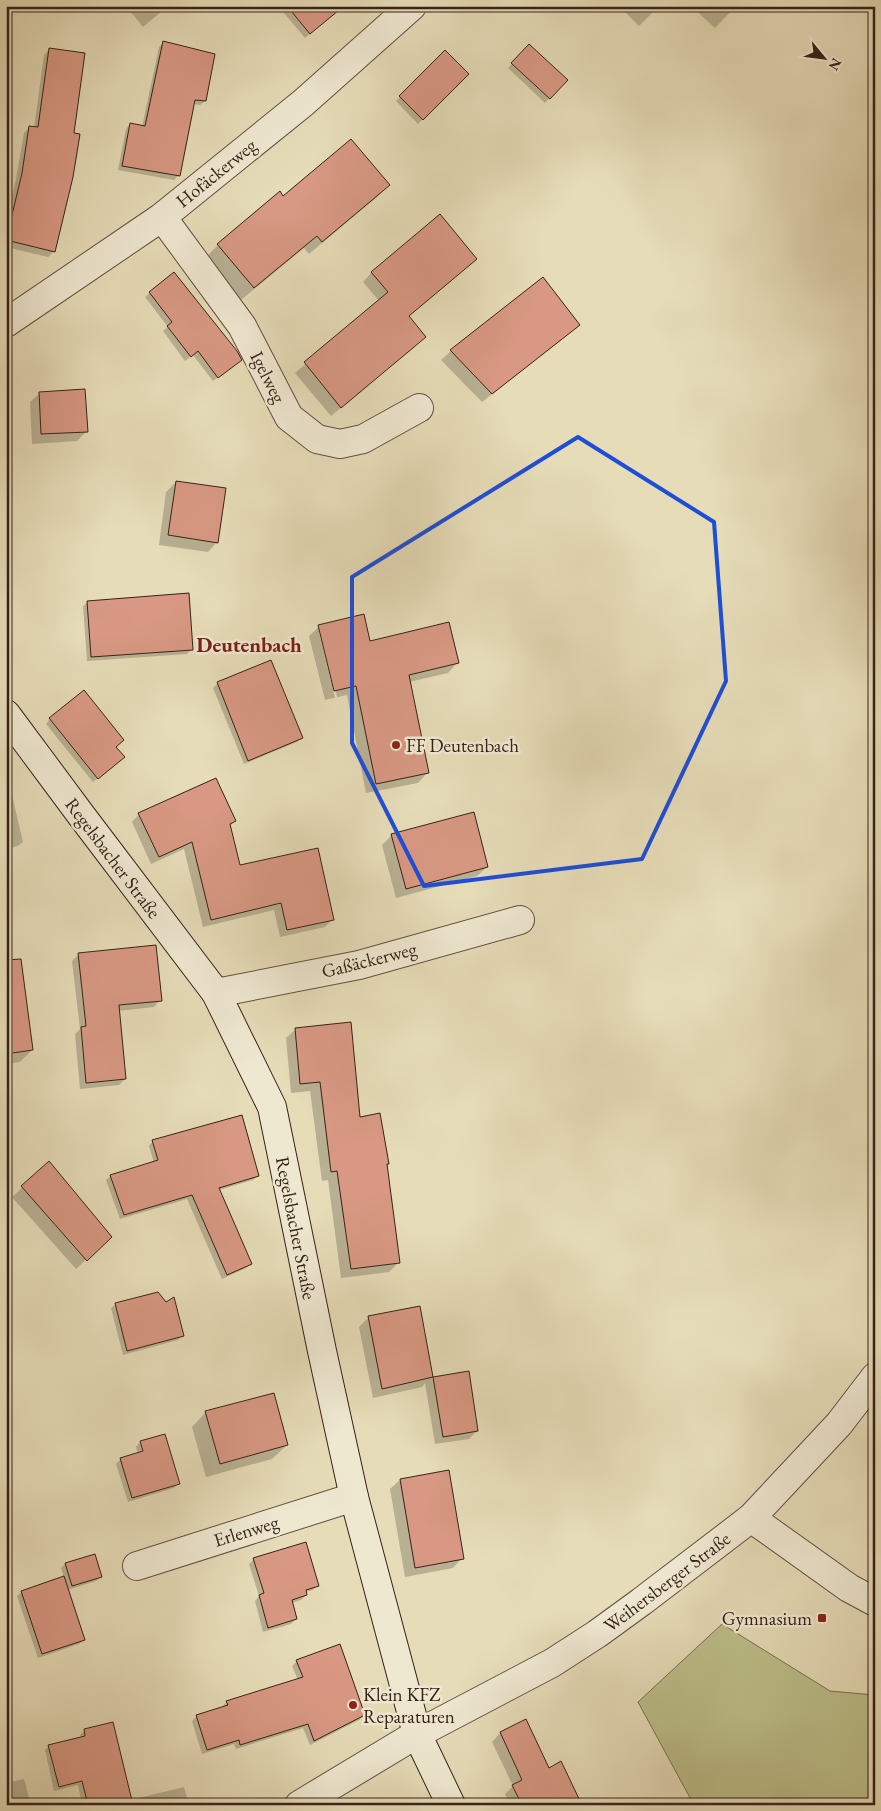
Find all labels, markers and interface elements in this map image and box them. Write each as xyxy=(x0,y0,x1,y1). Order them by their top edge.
north arrow xyxy=(798,32,848,82)
text: N xyxy=(824,55,846,74)
street label: Hofäckerweg xyxy=(171,132,262,213)
street label: Igelweg xyxy=(244,347,292,408)
district label: Deutenbach xyxy=(196,631,302,658)
place label: FF Deutenbach xyxy=(406,733,519,758)
marker: FF Deutenbach xyxy=(390,739,402,751)
street label: Regelsbacher Straße xyxy=(59,793,167,923)
street label: Gaßäckerweg xyxy=(319,936,420,984)
street label: Regelsbacher Straße xyxy=(270,1154,322,1302)
street label: Erlenweg xyxy=(210,1509,282,1553)
street label: Weihersberger Straße xyxy=(599,1526,735,1638)
place label: Gymnasium xyxy=(722,1606,812,1631)
marker: Gymnasium xyxy=(816,1612,828,1624)
place label: Klein KFZ Reparaturen xyxy=(363,1682,455,1729)
marker: Klein KFZ Reparaturen xyxy=(347,1699,359,1711)

